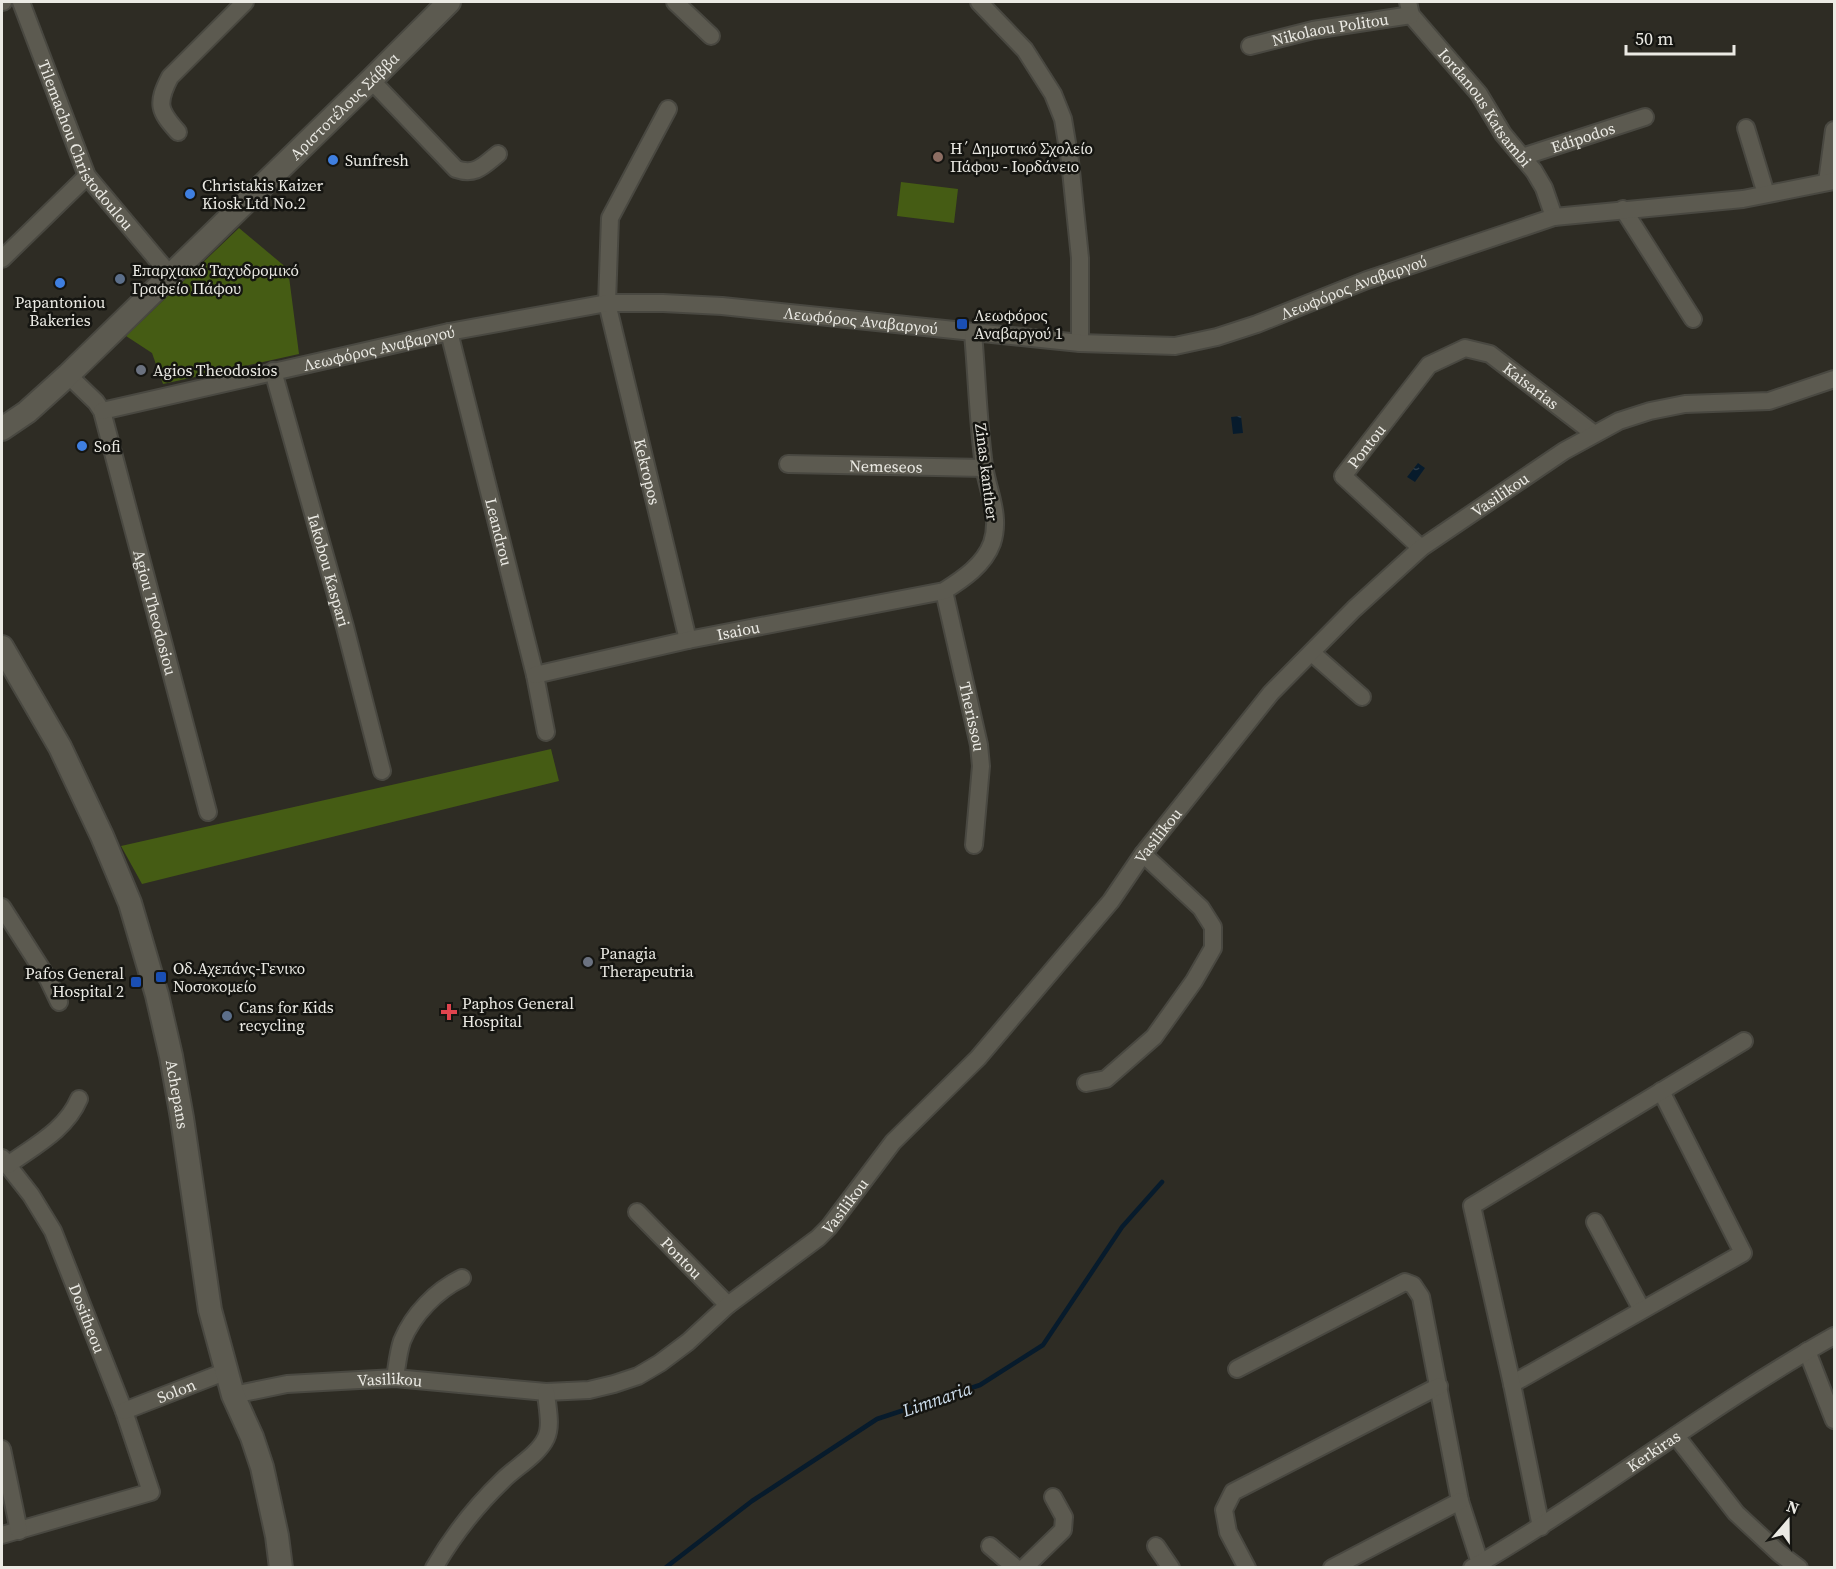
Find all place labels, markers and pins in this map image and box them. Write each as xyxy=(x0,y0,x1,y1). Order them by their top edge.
place label: Η΄ Δημοτικό Σχολείο Πάφου - Ιορδάνειο xyxy=(950,137,1093,177)
place label: Sunfresh xyxy=(345,149,409,171)
marker: Η΄ Δημοτικό Σχολείο Πάφου - Ιορδάνειο xyxy=(931,150,945,164)
marker: Sunfresh xyxy=(326,153,340,167)
place label: Christakis Kaizer Kiosk Ltd No.2 xyxy=(202,174,324,214)
marker: Christakis Kaizer Kiosk Ltd No.2 xyxy=(183,187,197,201)
place label: Επαρχιακό Ταχυδρομικό Γραφείο Πάφου xyxy=(132,259,299,299)
marker: Επαρχιακό Ταχυδρομικό Γραφείο Πάφου xyxy=(113,272,127,286)
marker: Papantoniou Bakeries xyxy=(53,276,67,290)
place label: Papantoniou Bakeries xyxy=(15,291,105,331)
place label: Λεωφόρος Αναβαργού 1 xyxy=(974,304,1063,344)
marker: Λεωφόρος Αναβαργού 1 xyxy=(955,317,969,331)
place label: Agios Theodosios xyxy=(153,359,277,381)
marker: Agios Theodosios xyxy=(134,363,148,377)
place label: Sofi xyxy=(94,435,121,457)
marker: Sofi xyxy=(75,439,89,453)
place label: Panagia Therapeutria xyxy=(600,942,694,982)
marker: Panagia Therapeutria xyxy=(581,955,595,969)
place label: Οδ.Αχεπάνς-Γενικο Νοσοκομείο xyxy=(173,957,305,997)
place label: Pafos General Hospital 2 xyxy=(25,962,124,1002)
marker: Οδ.Αχεπάνς-Γενικο Νοσοκομείο xyxy=(154,970,168,984)
marker: Pafos General Hospital 2 xyxy=(129,975,143,989)
place label: Paphos General Hospital xyxy=(462,992,574,1032)
place label: Cans for Kids recycling xyxy=(239,996,334,1036)
marker: Paphos General Hospital xyxy=(440,1003,458,1021)
marker: Cans for Kids recycling xyxy=(220,1009,234,1023)

